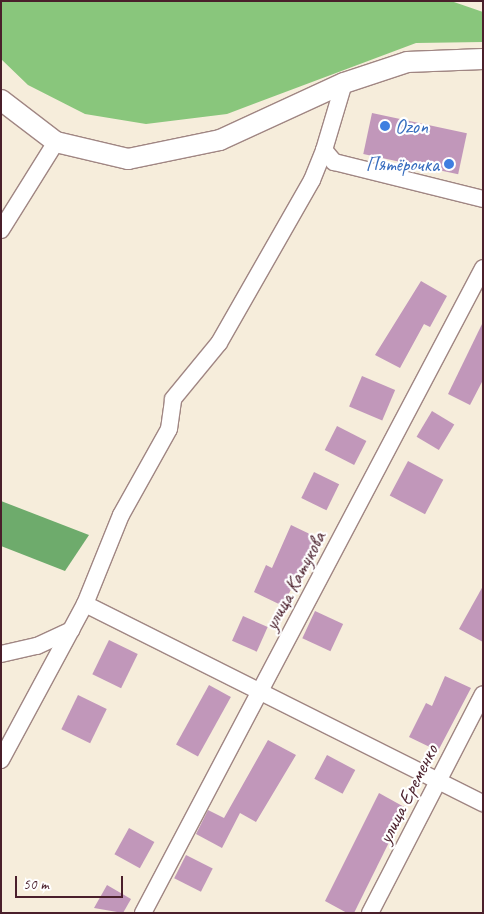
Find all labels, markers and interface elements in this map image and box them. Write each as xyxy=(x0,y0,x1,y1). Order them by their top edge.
place label: Ozon xyxy=(395,114,428,138)
marker: Ozon xyxy=(379,120,391,132)
place label: Пятёрочка xyxy=(366,152,439,176)
marker: Пятёрочка xyxy=(443,158,455,170)
street label: улица Катукова xyxy=(259,528,331,634)
street label: улица Еременко xyxy=(373,740,443,848)
scale bar xyxy=(18,866,125,898)
text: 50 m xyxy=(23,875,49,894)

